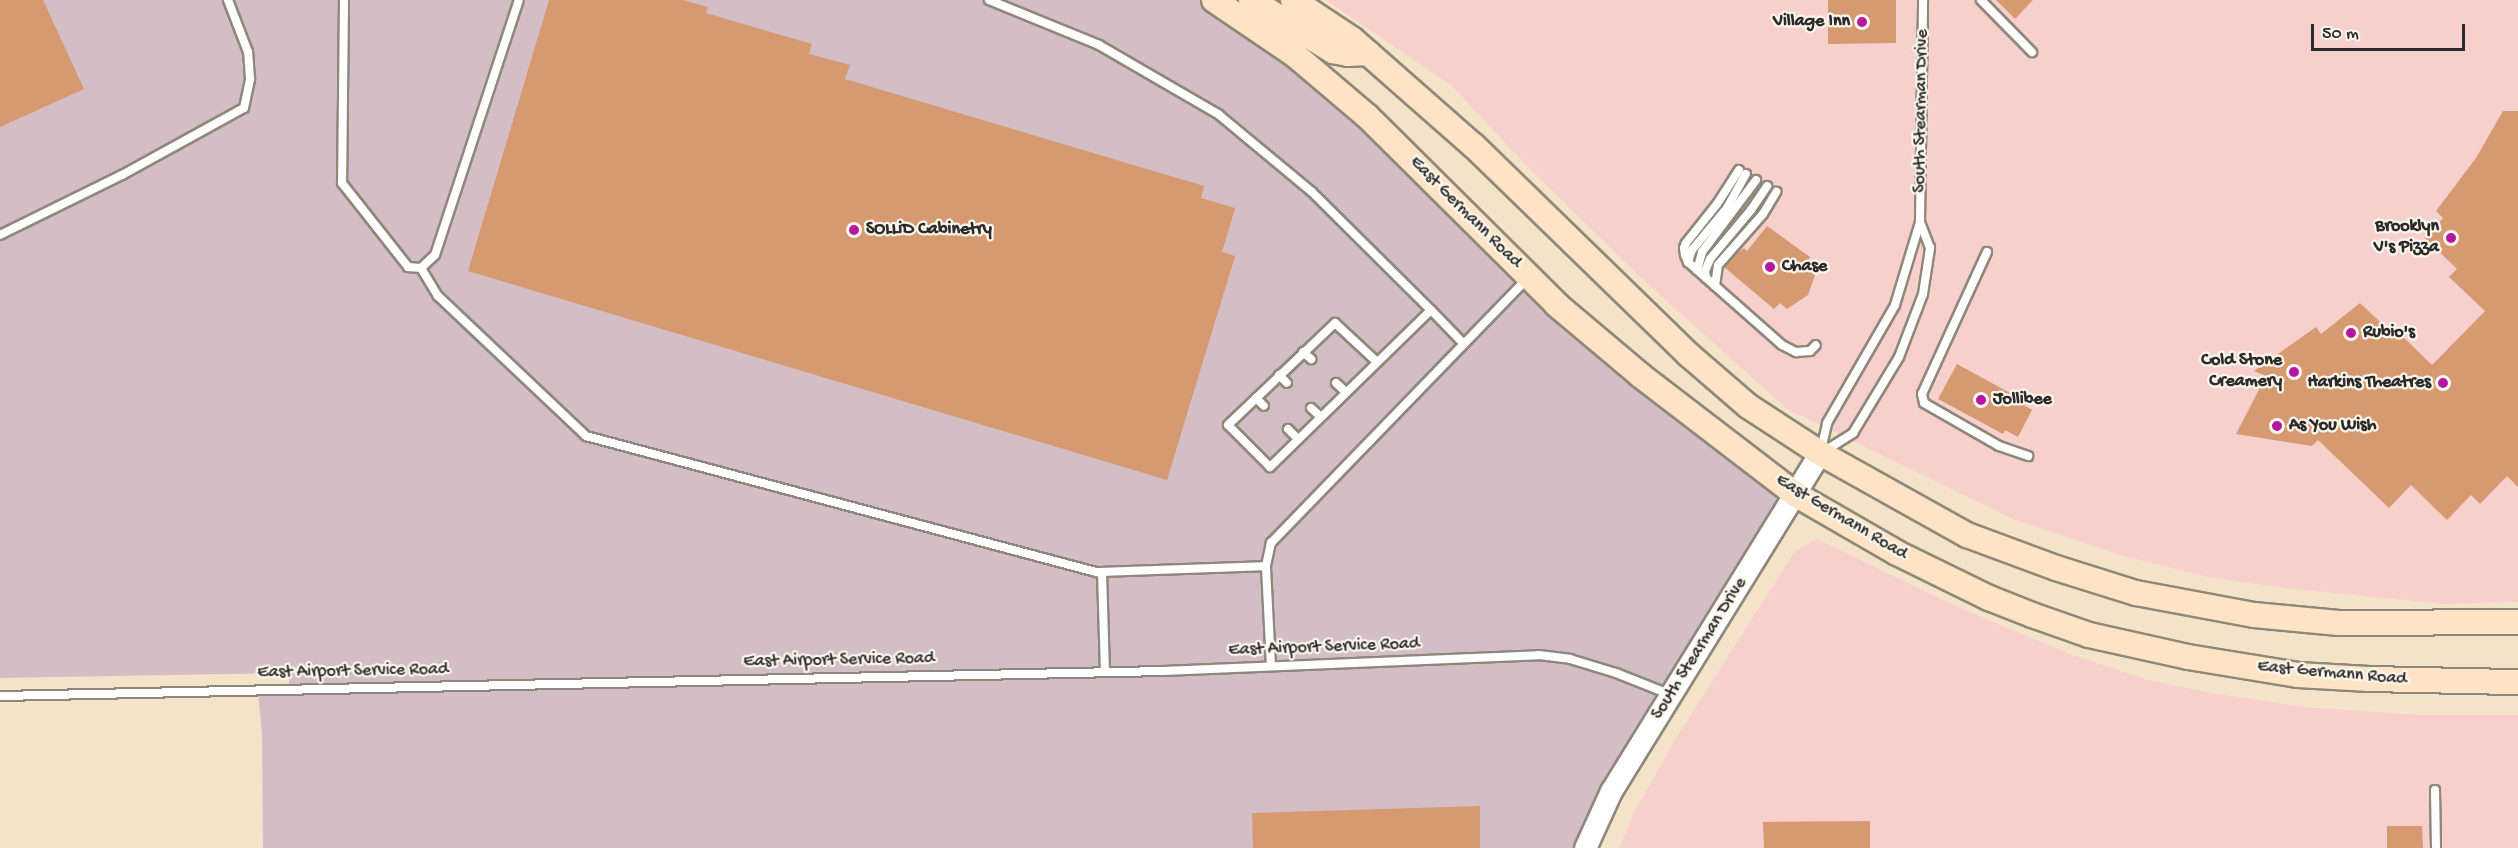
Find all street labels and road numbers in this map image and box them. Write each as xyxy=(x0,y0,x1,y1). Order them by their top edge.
street label: South Stearman Drive xyxy=(1910,29,1934,193)
street label: East Germann Road xyxy=(1404,152,1526,274)
street label: East Germann Road xyxy=(1771,470,1911,566)
street label: South Stearman Drive xyxy=(1647,574,1753,724)
street label: East Airport Service Road xyxy=(1228,634,1420,662)
street label: East Airport Service Road xyxy=(743,649,935,673)
street label: East Germann Road xyxy=(2256,657,2408,691)
street label: East Airport Service Road xyxy=(257,660,449,684)

